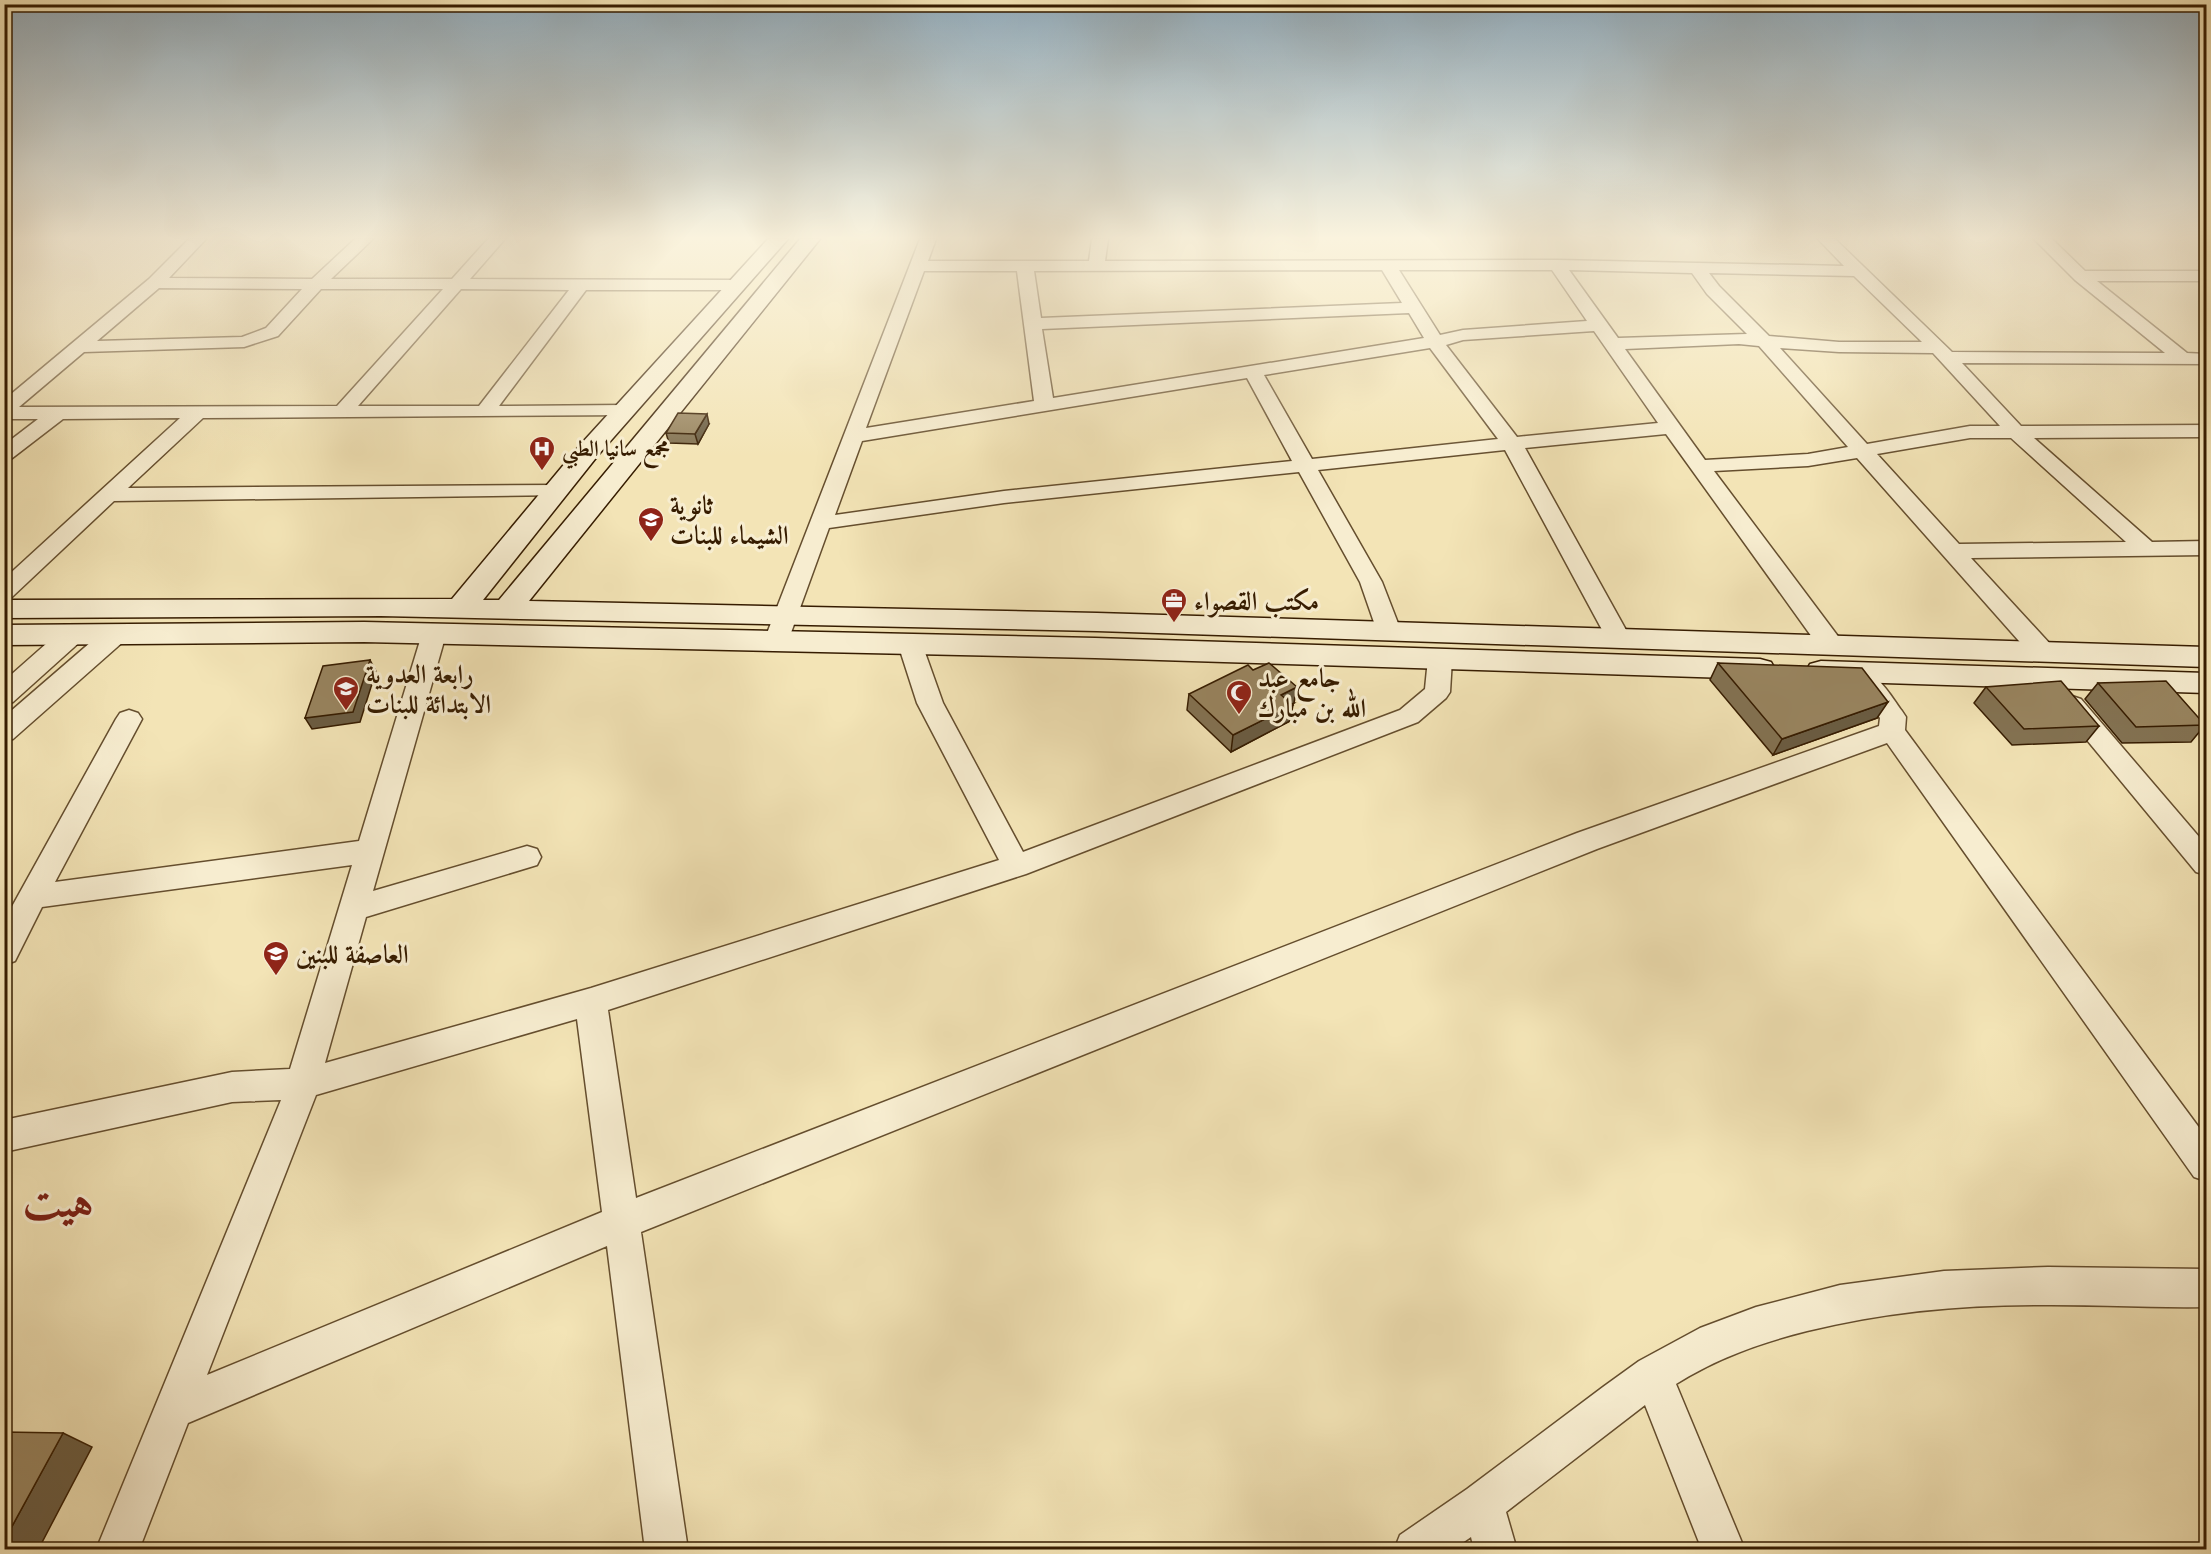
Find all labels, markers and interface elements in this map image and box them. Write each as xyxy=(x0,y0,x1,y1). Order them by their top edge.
hospital icon: مجمع سانيا الطبي xyxy=(527,434,557,472)
place label: مجمع سانيا الطبي xyxy=(562,434,670,469)
place label: ثانوية الشيماء للبنات xyxy=(670,488,789,553)
school or university icon: ثانوية الشيماء للبنات xyxy=(636,505,666,543)
place label: مكتب القصواء xyxy=(1194,584,1319,619)
office icon: مكتب القصواء xyxy=(1159,586,1189,624)
place label: رابعة العدوية الابتدائة للبنات xyxy=(366,657,491,722)
place label: جامع عبد الله بن مبارك xyxy=(1258,661,1366,726)
school or university icon: رابعة العدوية الابتدائة للبنات xyxy=(331,674,361,712)
mosque icon: جامع عبد الله بن مبارك xyxy=(1224,678,1254,716)
place label: العاصفة للبنين xyxy=(296,937,409,972)
school or university icon: العاصفة للبنين xyxy=(261,939,291,977)
district label: هيت xyxy=(22,1171,94,1232)

